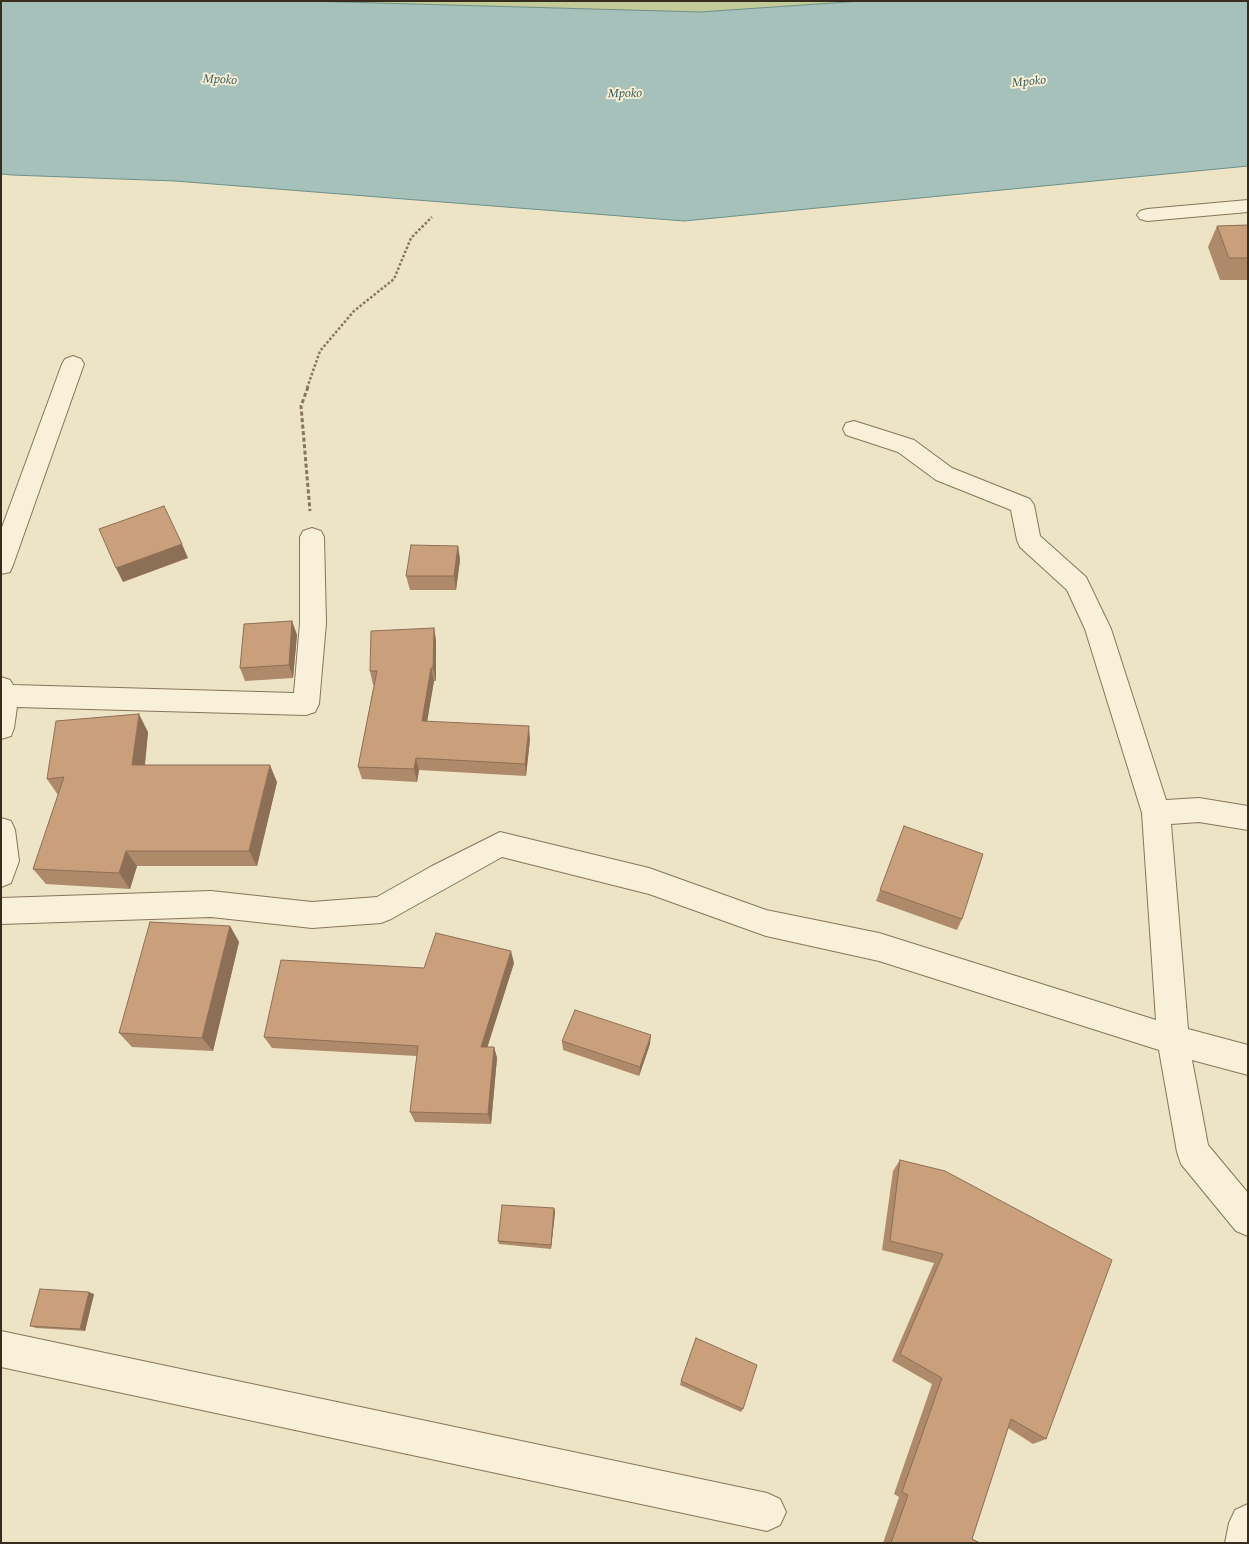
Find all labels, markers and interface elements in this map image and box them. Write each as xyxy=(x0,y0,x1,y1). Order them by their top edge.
water label: Mpoko xyxy=(203,72,237,88)
water label: Mpoko xyxy=(1011,73,1047,91)
water label: Mpoko xyxy=(608,87,642,101)

